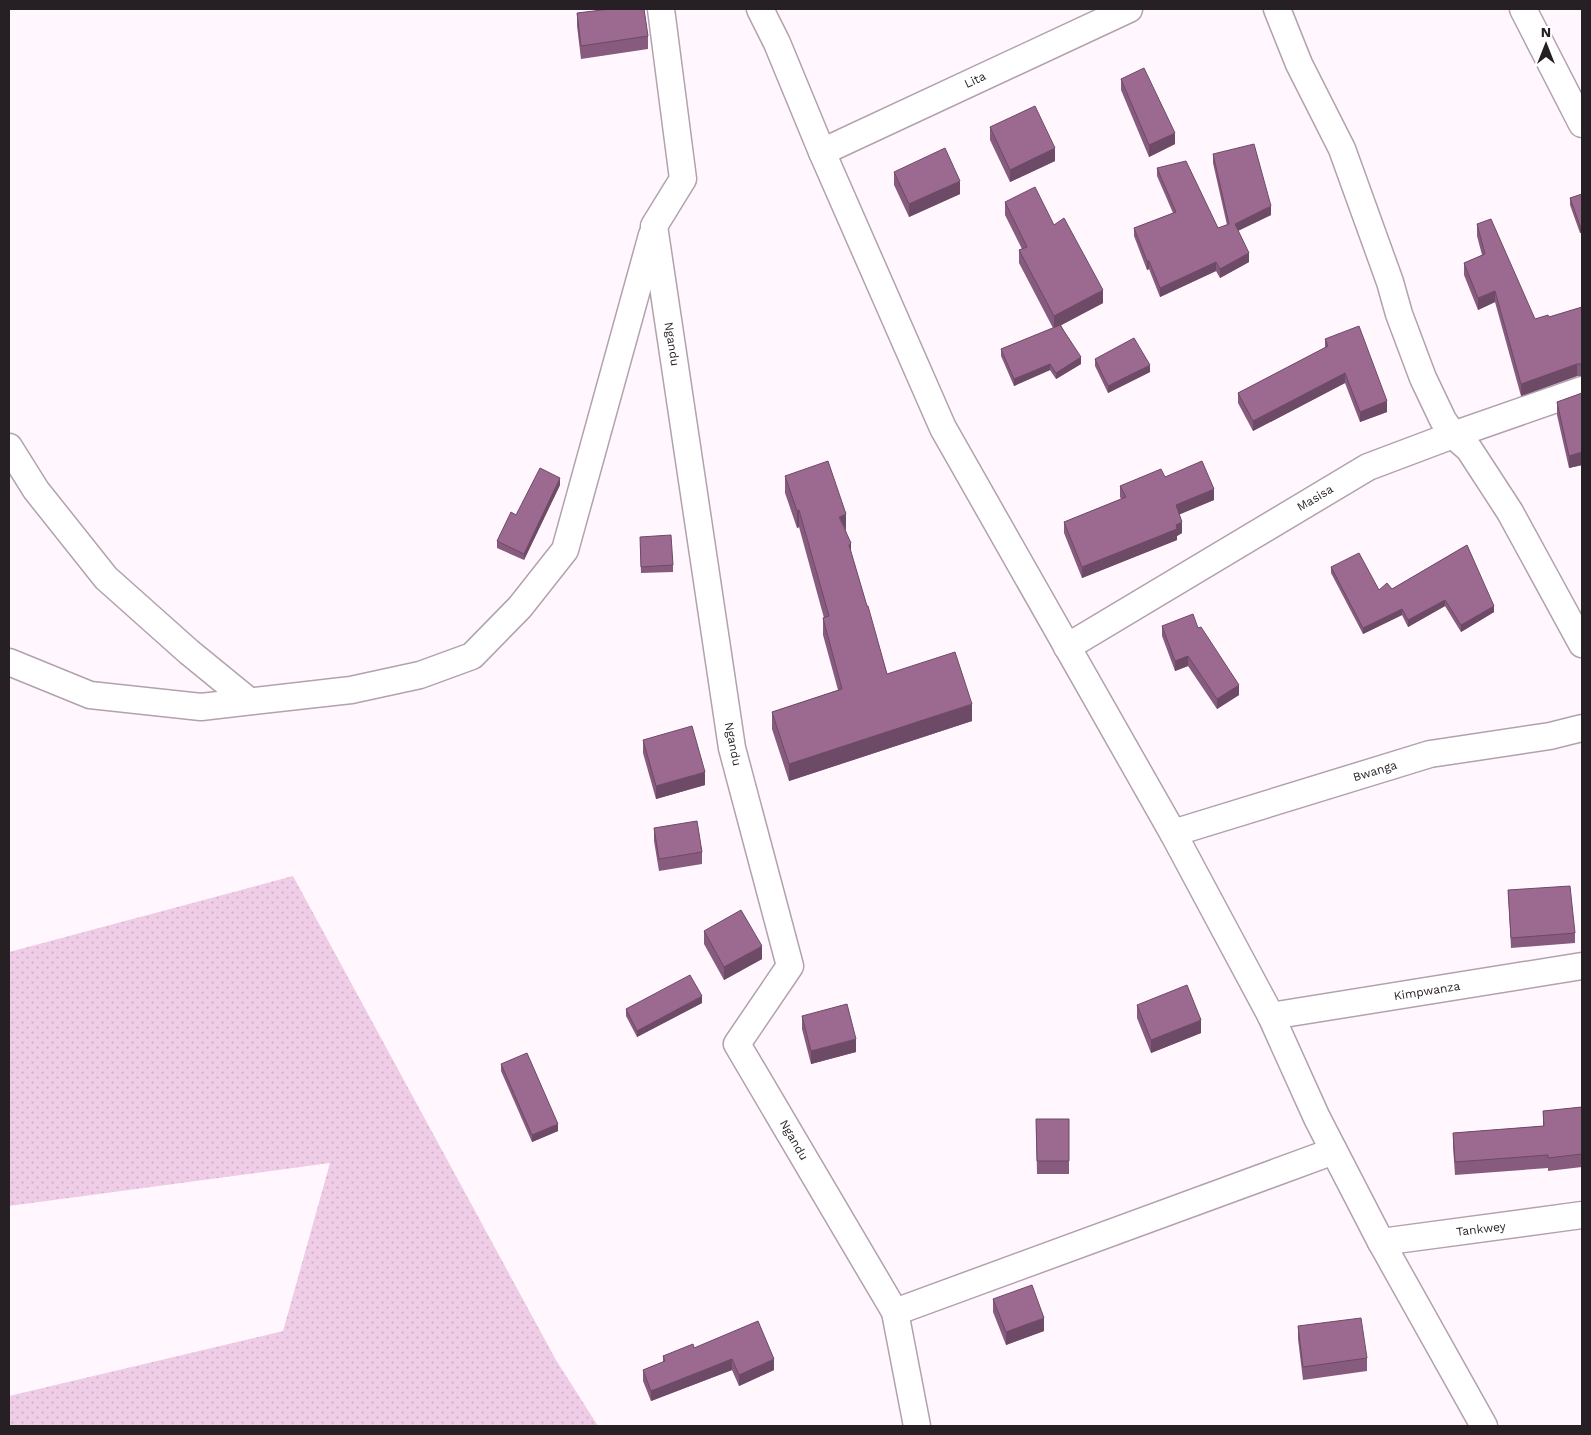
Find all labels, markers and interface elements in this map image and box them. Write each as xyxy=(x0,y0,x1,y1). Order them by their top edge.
north arrow xyxy=(1521,20,1571,70)
text: N xyxy=(1541,24,1551,40)
street label: Lita xyxy=(962,69,988,91)
street label: Ngandu xyxy=(662,321,682,367)
street label: Masisa xyxy=(1294,482,1336,514)
street label: Ngandu xyxy=(722,721,744,767)
street label: Bwanga xyxy=(1351,758,1399,784)
street label: Kimpwanza xyxy=(1393,979,1461,1003)
street label: Ngandu xyxy=(777,1117,811,1163)
street label: Tankwey xyxy=(1455,1219,1507,1239)

